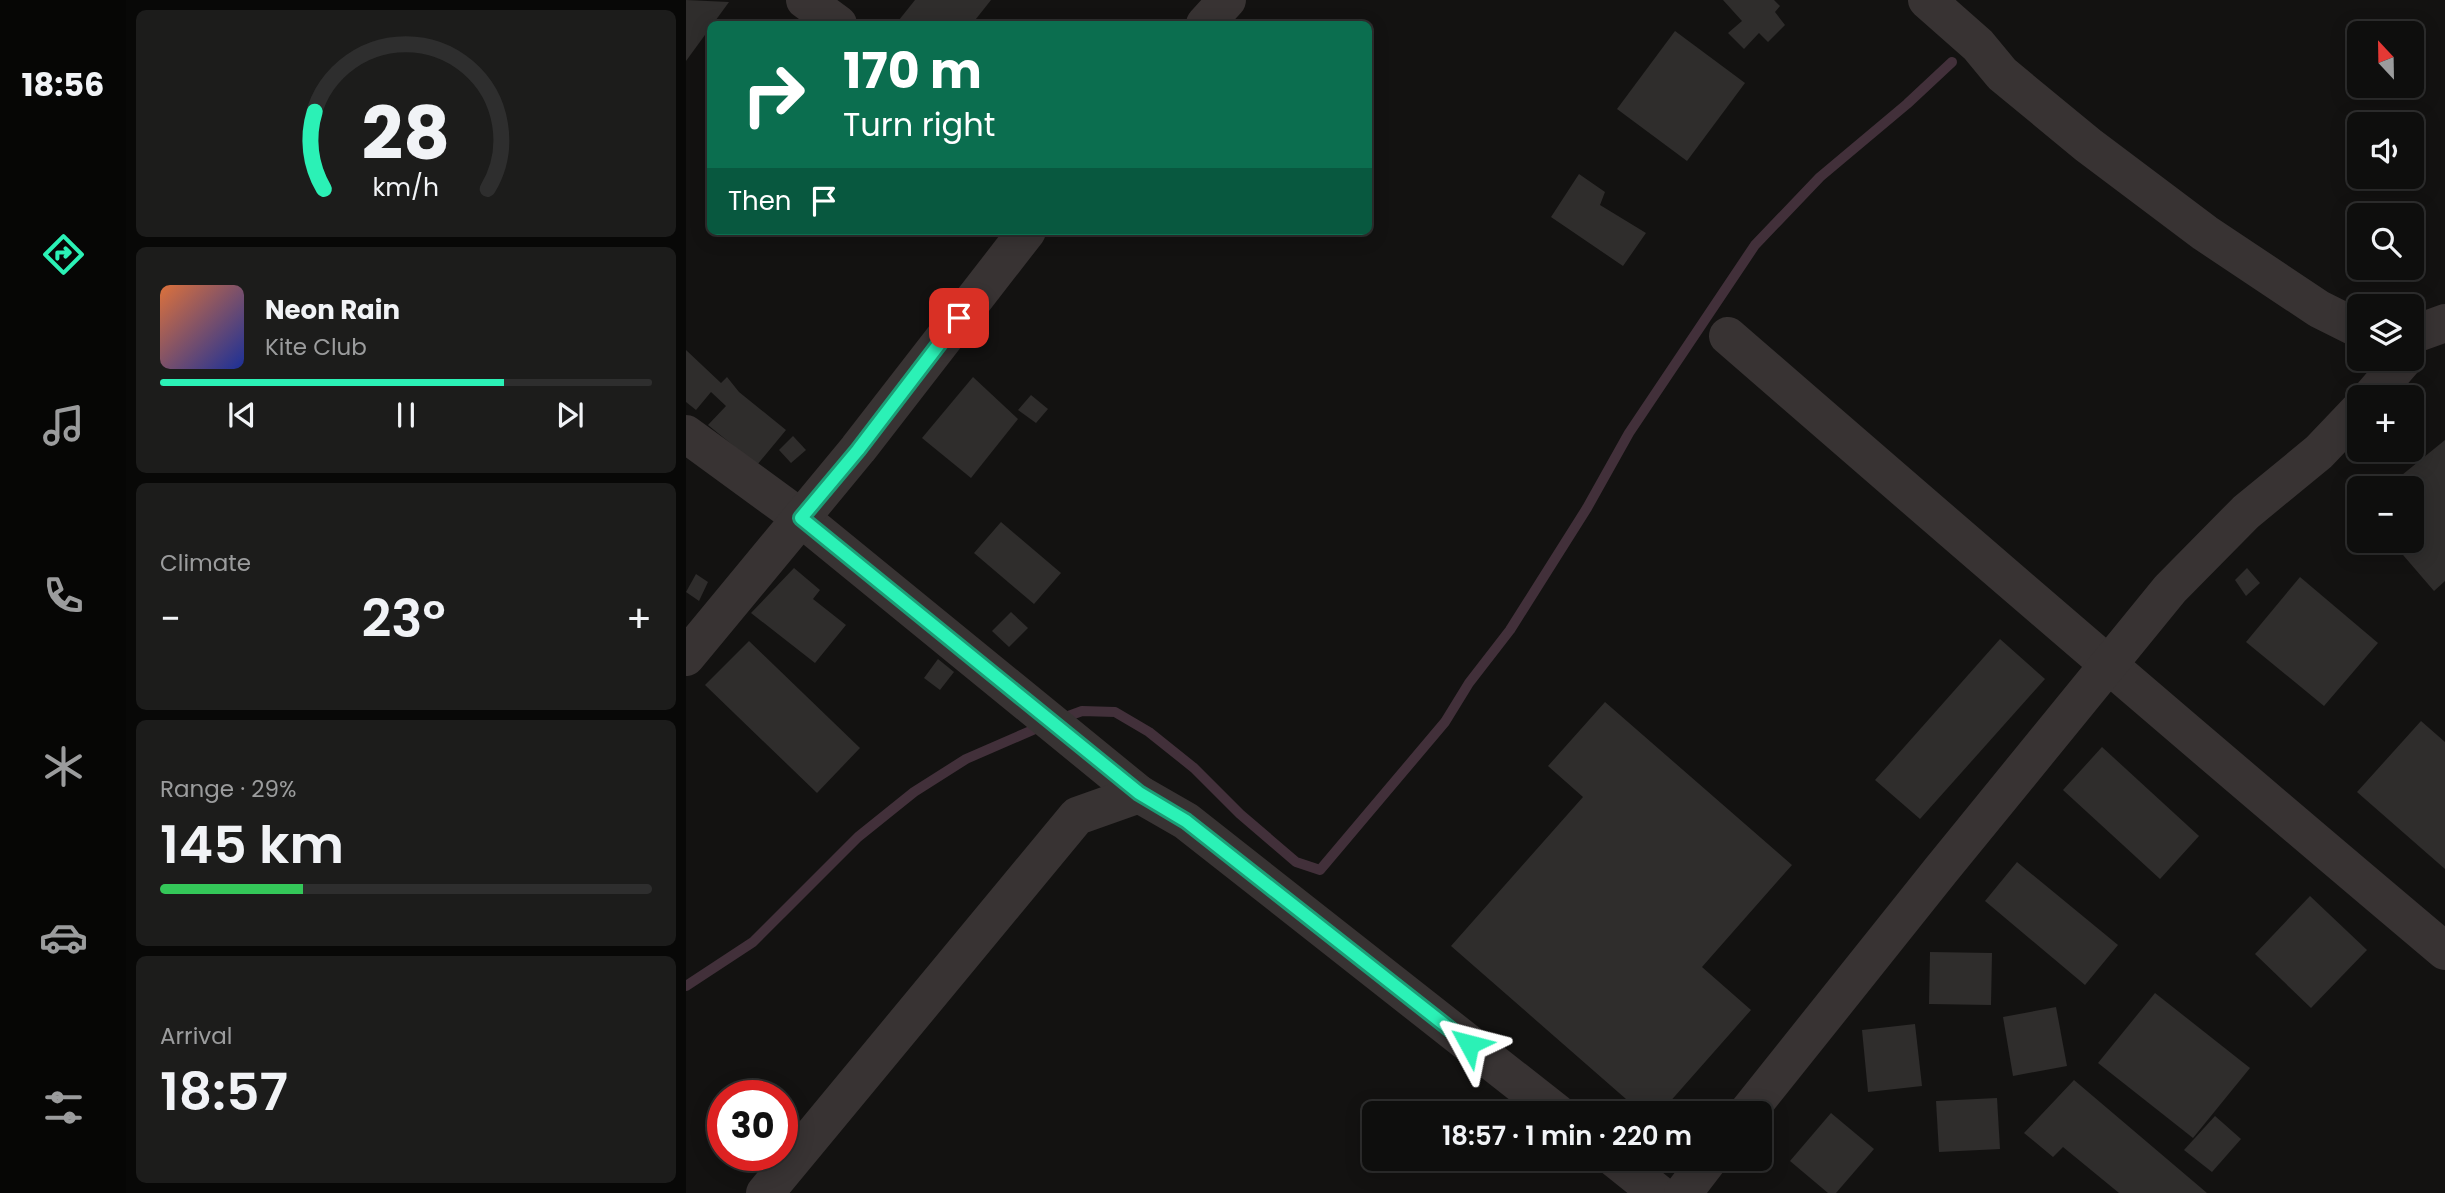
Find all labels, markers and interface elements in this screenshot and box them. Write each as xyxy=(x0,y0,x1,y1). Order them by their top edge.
north arrow xyxy=(2347,21,2424,98)
map controls xyxy=(2347,21,2424,553)
text: 170 m xyxy=(843,37,982,105)
icon: right xyxy=(728,49,819,140)
text: 18:56 xyxy=(21,62,105,107)
text: 28 xyxy=(362,84,450,185)
text: Turn right xyxy=(843,102,995,147)
button: sound xyxy=(2347,112,2424,189)
text: km/h xyxy=(373,170,439,205)
icon: arrive xyxy=(805,182,843,220)
text: Then xyxy=(728,183,791,219)
button: search xyxy=(2347,203,2424,280)
icon: directions xyxy=(39,230,88,279)
pin xyxy=(929,288,989,348)
text: Neon Rain xyxy=(265,292,400,328)
button: layers xyxy=(2347,294,2424,371)
icon: arrive xyxy=(940,299,978,337)
text: Kite Club xyxy=(265,331,367,363)
button: + xyxy=(2347,385,2424,462)
icon: previous xyxy=(223,396,261,434)
icon: pause xyxy=(387,396,425,434)
icon: next xyxy=(551,396,589,434)
icon: music xyxy=(39,401,88,450)
button: − xyxy=(2347,476,2424,553)
text: Climate xyxy=(160,547,251,579)
icon: phone xyxy=(39,571,88,620)
text: 23° xyxy=(361,582,446,655)
text: − xyxy=(160,592,181,645)
text: + xyxy=(626,592,652,645)
icon: climate xyxy=(39,742,88,791)
text: Range · 29% xyxy=(160,773,296,805)
text: 145 km xyxy=(160,808,344,881)
icon: car xyxy=(39,913,88,962)
position arrow xyxy=(1432,1007,1506,1081)
text: Arrival xyxy=(160,1020,232,1052)
text: 18:57 xyxy=(160,1055,288,1128)
speed limit sign: 30 xyxy=(707,1080,798,1171)
icon: filters xyxy=(39,1083,88,1132)
text: 18:57 · 1 min · 220 m xyxy=(1442,1118,1692,1154)

